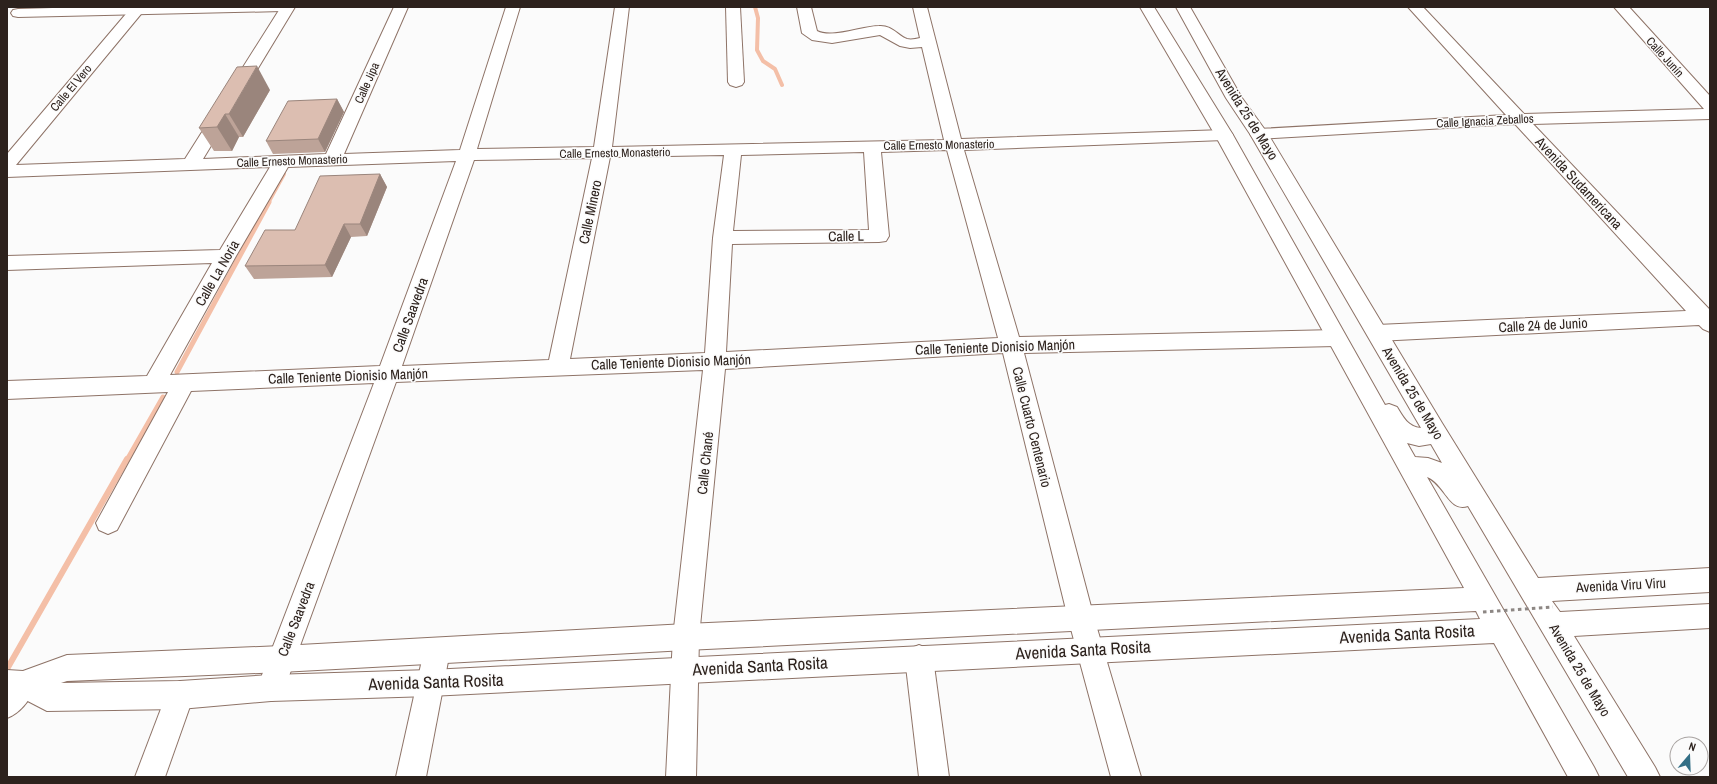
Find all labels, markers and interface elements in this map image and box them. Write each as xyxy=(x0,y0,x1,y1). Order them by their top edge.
street label: Calle Junín xyxy=(1643,33,1687,81)
street label: Calle Jipa xyxy=(351,59,383,106)
street label: Calle El Vero xyxy=(47,61,95,115)
street label: Avenida 25 de Mayo xyxy=(1211,64,1282,163)
street label: Calle Ignacia Zeballos xyxy=(1436,110,1534,132)
street label: Avenida Sudamericana xyxy=(1531,132,1627,233)
street label: Calle Ernesto Monasterio xyxy=(883,136,995,154)
street label: Calle Ernesto Monasterio xyxy=(559,144,671,162)
street label: Calle Ernesto Monasterio xyxy=(236,151,348,171)
street label: Calle Minero xyxy=(574,178,606,246)
street label: Calle L xyxy=(828,227,865,245)
street label: Calle La Noria xyxy=(191,236,243,309)
street label: Calle Saavedra xyxy=(388,274,432,355)
street label: Calle 24 de Junio xyxy=(1498,314,1588,336)
street label: Calle Teniente Dionisio Manjón xyxy=(915,335,1075,359)
street label: Avenida 25 de Mayo xyxy=(1378,342,1448,443)
street label: Calle Teniente Dionisio Manjón xyxy=(591,350,751,374)
street label: Calle Teniente Dionisio Manjón xyxy=(268,364,428,388)
street label: Calle Cuarto Centenario xyxy=(1008,365,1056,489)
street label: Calle Chané xyxy=(693,431,717,495)
street label: Avenida Viru Viru xyxy=(1575,574,1666,596)
street label: Calle Saavedra xyxy=(274,579,319,659)
street label: Avenida Santa Rosita xyxy=(1338,618,1475,649)
street label: Avenida 25 de Mayo xyxy=(1545,619,1615,720)
street label: Avenida Santa Rosita xyxy=(1014,634,1151,665)
street label: Avenida Santa Rosita xyxy=(691,650,828,681)
street label: Avenida Santa Rosita xyxy=(367,668,504,695)
north arrow xyxy=(1669,736,1709,776)
text: N xyxy=(1687,739,1698,754)

